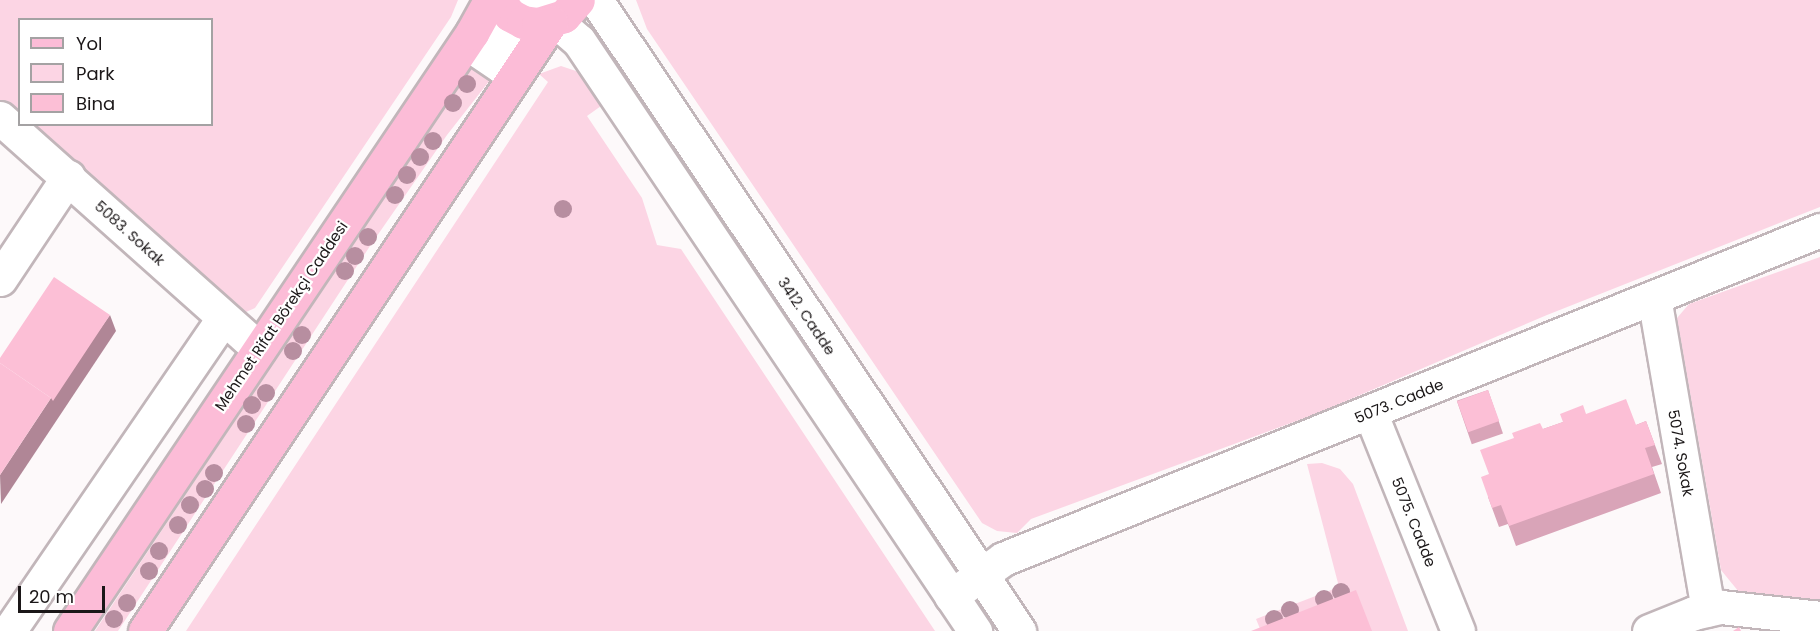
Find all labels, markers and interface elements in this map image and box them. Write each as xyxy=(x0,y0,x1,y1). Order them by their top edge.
legend xyxy=(18,18,213,126)
text: Yol xyxy=(76,31,102,56)
text: Park xyxy=(76,61,115,86)
text: Bina xyxy=(76,91,115,116)
street label: 5083. Sokak xyxy=(91,197,169,269)
street label: Mehmet Rifat Börekçi Caddesi xyxy=(211,218,351,414)
street label: 3412. Cadde xyxy=(774,274,840,358)
street label: 5073. Cadde xyxy=(1352,375,1446,427)
street label: 5074. Sokak xyxy=(1665,408,1697,498)
street label: 5075. Cadde xyxy=(1388,475,1440,569)
scale bar xyxy=(21,574,108,612)
text: 20 m xyxy=(29,584,74,609)

